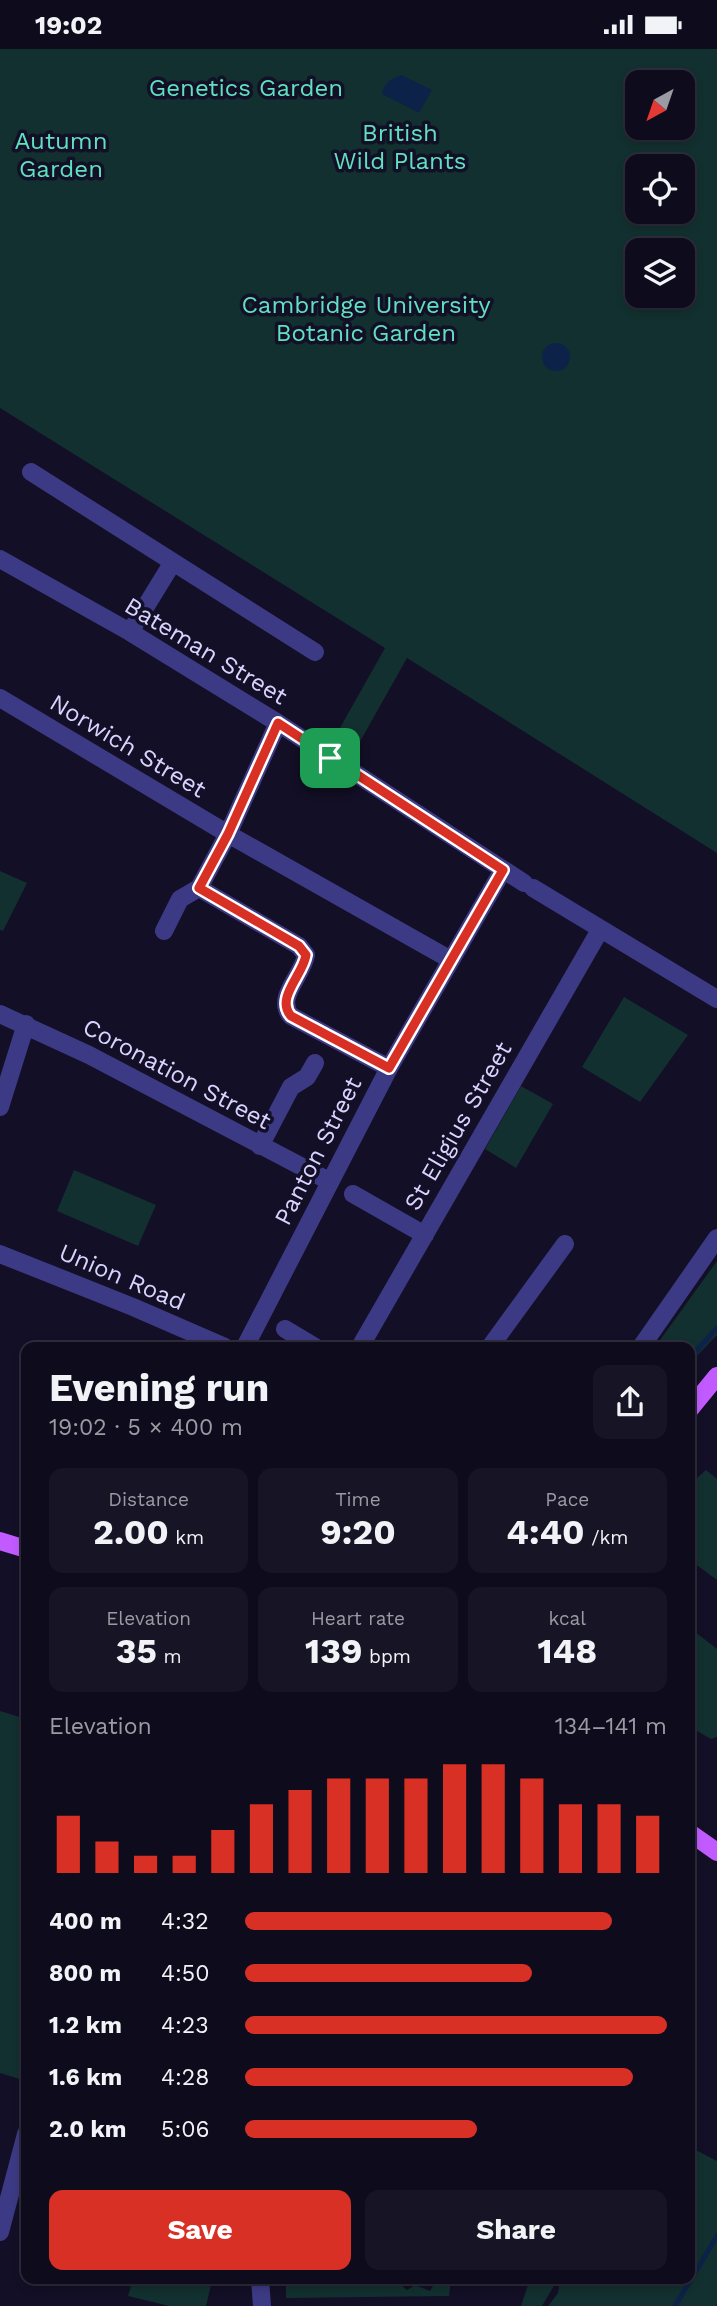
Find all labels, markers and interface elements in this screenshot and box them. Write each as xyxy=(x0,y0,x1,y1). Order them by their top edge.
text: 19:02 xyxy=(35,10,102,40)
north arrow xyxy=(625,70,695,140)
map controls xyxy=(625,70,695,308)
park label: Genetics Garden xyxy=(149,74,343,102)
park label: British Wild Plants xyxy=(334,119,466,175)
park label: Autumn Garden xyxy=(14,127,108,183)
button: locate xyxy=(625,154,695,224)
button: layers xyxy=(625,238,695,308)
park label: Cambridge University Botanic Garden xyxy=(241,291,491,347)
street label: Bateman Street xyxy=(120,592,292,710)
street label: Norwich Street xyxy=(45,688,211,804)
pin xyxy=(300,728,360,788)
icon: arrive xyxy=(311,739,349,777)
street label: Coronation Street xyxy=(78,1013,276,1135)
street label: St Eligius Street xyxy=(398,1037,518,1215)
street label: Panton Street xyxy=(269,1072,367,1230)
street label: Union Road xyxy=(55,1238,189,1316)
button: share xyxy=(593,1365,667,1439)
text: Evening run xyxy=(49,1366,269,1410)
text: 19:02 · 5 × 400 m xyxy=(49,1414,243,1441)
text: Distance xyxy=(108,1488,189,1511)
text: Time xyxy=(335,1488,381,1511)
text: Pace xyxy=(545,1488,589,1511)
text: 2.00 xyxy=(93,1511,169,1553)
text: 9:20 xyxy=(320,1511,396,1553)
text: 4:40 xyxy=(506,1511,585,1553)
text: km xyxy=(169,1526,204,1549)
text: /km xyxy=(585,1526,628,1549)
text: Elevation xyxy=(106,1607,191,1630)
text: Heart rate xyxy=(311,1607,405,1630)
text: kcal xyxy=(549,1607,586,1630)
text: 35 xyxy=(116,1630,157,1672)
text: 139 xyxy=(305,1630,362,1672)
text: 148 xyxy=(538,1630,597,1672)
text: m xyxy=(157,1645,182,1668)
text: bpm xyxy=(362,1645,411,1668)
text: Elevation xyxy=(49,1713,152,1740)
text: 134–141 m xyxy=(555,1713,667,1740)
text: 400 m xyxy=(49,1908,122,1935)
text: 4:32 xyxy=(161,1908,209,1935)
text: 800 m xyxy=(49,1960,121,1987)
text: 4:50 xyxy=(161,1960,210,1987)
text: 1.2 km xyxy=(49,2012,122,2039)
text: 4:23 xyxy=(161,2012,209,2039)
text: 1.6 km xyxy=(49,2064,122,2091)
text: 4:28 xyxy=(161,2064,209,2091)
text: 2.0 km xyxy=(49,2116,127,2143)
text: 5:06 xyxy=(161,2116,209,2143)
button: Save xyxy=(49,2190,351,2270)
button: Share xyxy=(365,2190,667,2270)

